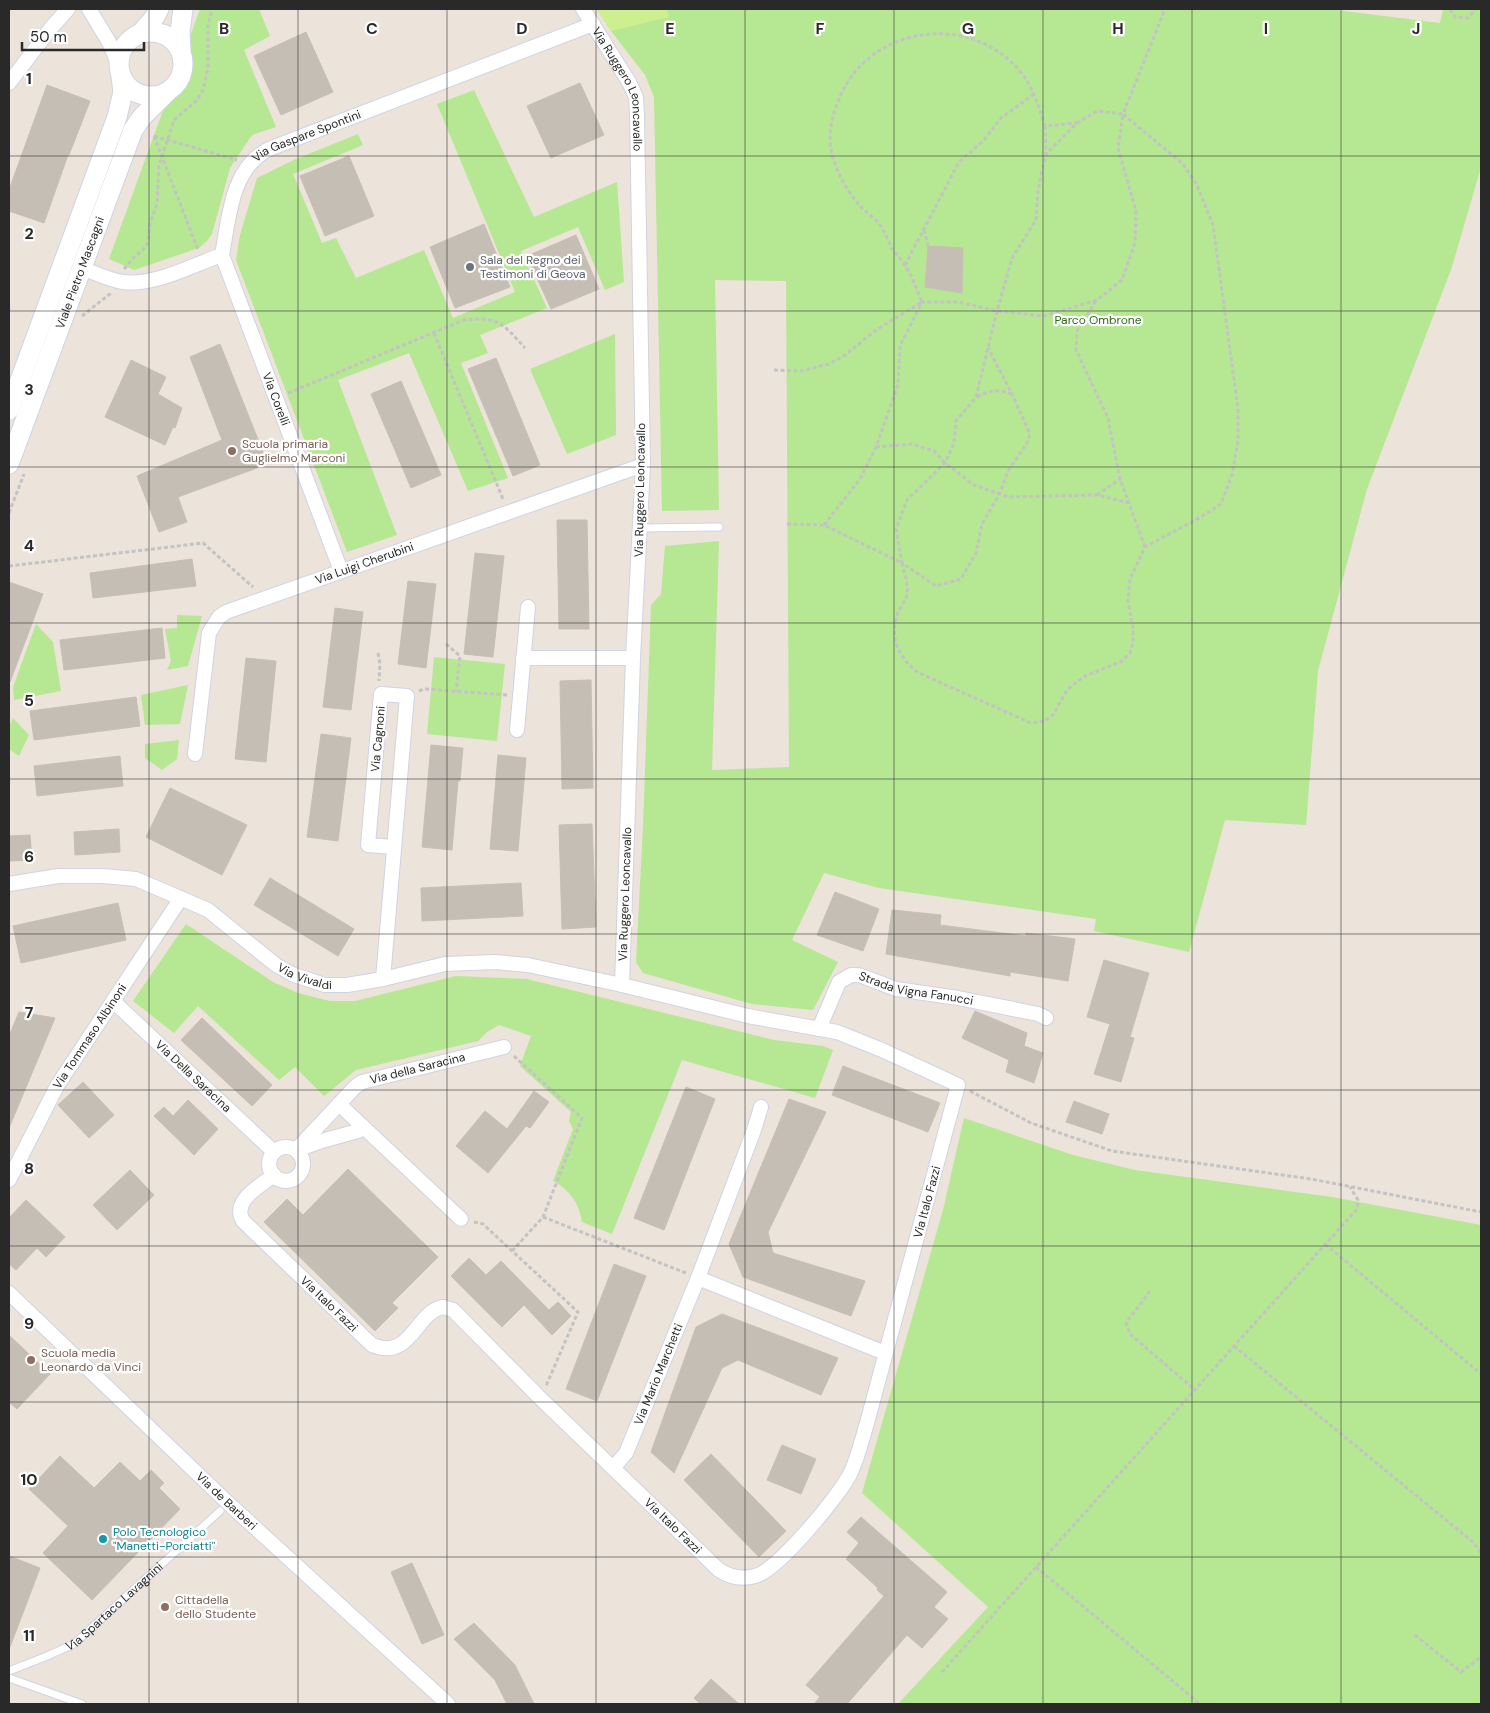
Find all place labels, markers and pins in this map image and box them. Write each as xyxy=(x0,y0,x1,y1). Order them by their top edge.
place label: Sala del Regno dei Testimoni di Geova xyxy=(480,252,585,282)
marker: Sala del Regno dei Testimoni di Geova xyxy=(464,261,476,273)
place label: Scuola primaria Guglielmo Marconi xyxy=(242,436,345,466)
marker: Scuola primaria Guglielmo Marconi xyxy=(226,445,238,457)
place label: Scuola media Leonardo da Vinci xyxy=(41,1345,141,1375)
marker: Scuola media Leonardo da Vinci xyxy=(25,1354,37,1366)
place label: Polo Tecnologico "Manetti-Porciatti" xyxy=(113,1524,216,1554)
marker: Polo Tecnologico "Manetti-Porciatti" xyxy=(97,1533,109,1545)
place label: Cittadella dello Studente xyxy=(175,1592,256,1622)
marker: Cittadella dello Studente xyxy=(159,1601,171,1613)

